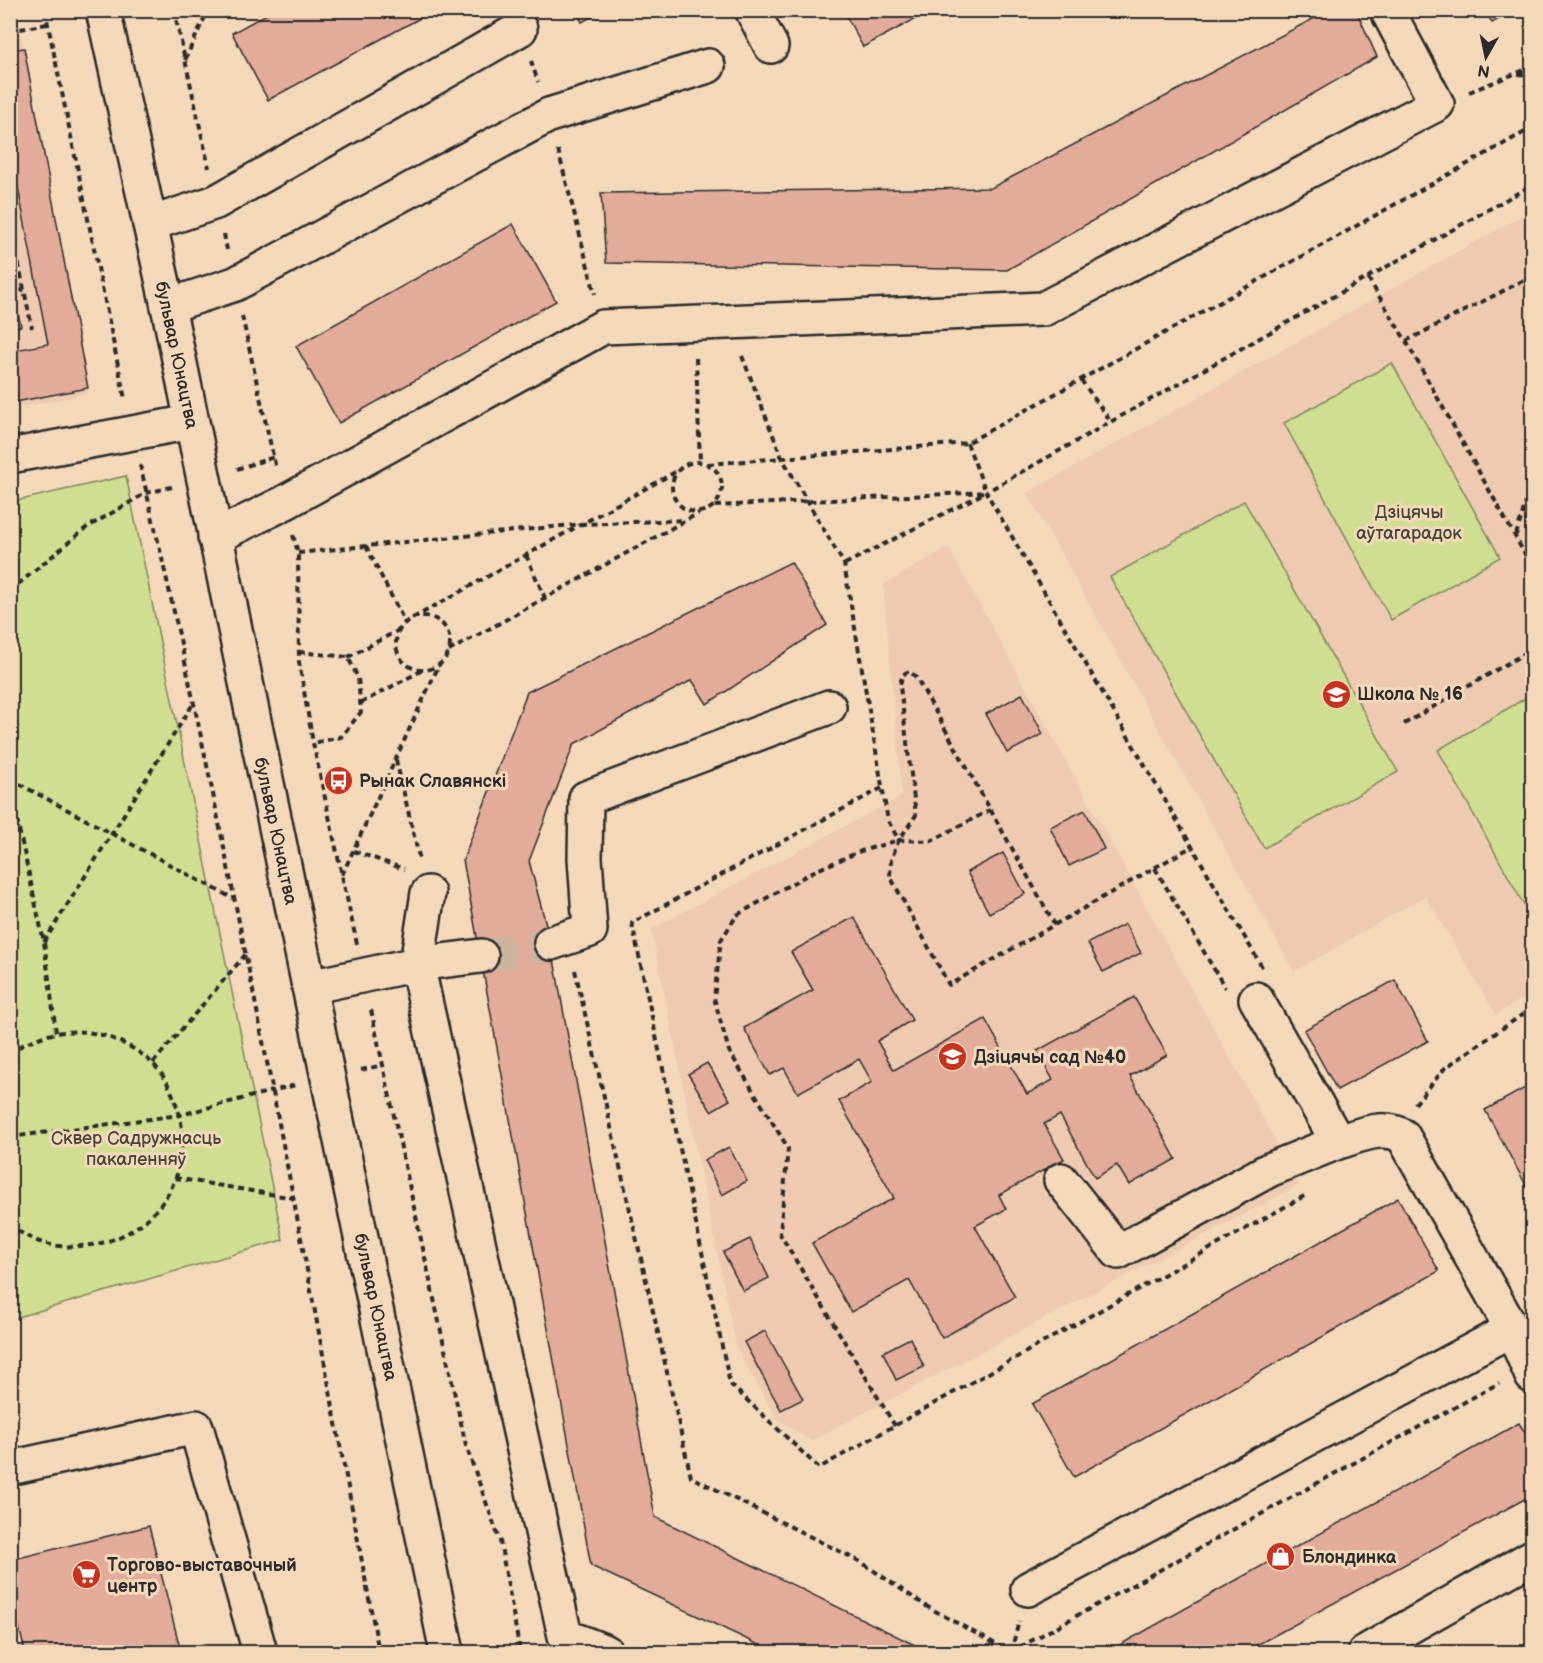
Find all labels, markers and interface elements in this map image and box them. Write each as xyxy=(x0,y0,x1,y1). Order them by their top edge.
north arrow xyxy=(1456,27,1516,87)
text: N xyxy=(1476,60,1491,81)
street label: бульвар Юнацтва xyxy=(151,280,202,431)
park label: Дзіцячы аўтагарадок xyxy=(1356,502,1462,544)
school or university icon: Школа № 16 xyxy=(1320,678,1352,710)
place label: Школа № 16 xyxy=(1357,684,1463,705)
street label: бульвар Юнацтва xyxy=(250,756,301,907)
bus stop icon: Рынак Славянскі xyxy=(322,765,354,797)
place label: Рынак Славянскі xyxy=(359,771,506,792)
school or university icon: Дзіцячы сад №40 xyxy=(937,1041,969,1073)
place label: Дзіцячы сад №40 xyxy=(974,1047,1126,1068)
park label: Сквер Садружнасць пакаленняў xyxy=(51,1128,221,1170)
street label: бульвар Юнацтва xyxy=(350,1232,401,1383)
shop icon: Блондинка xyxy=(1265,1541,1297,1573)
place label: Блондинка xyxy=(1302,1547,1397,1568)
place label: Торгово-выставочный центр xyxy=(107,1555,297,1597)
supermarket icon: Торгово-выставочный центр xyxy=(70,1559,102,1591)

